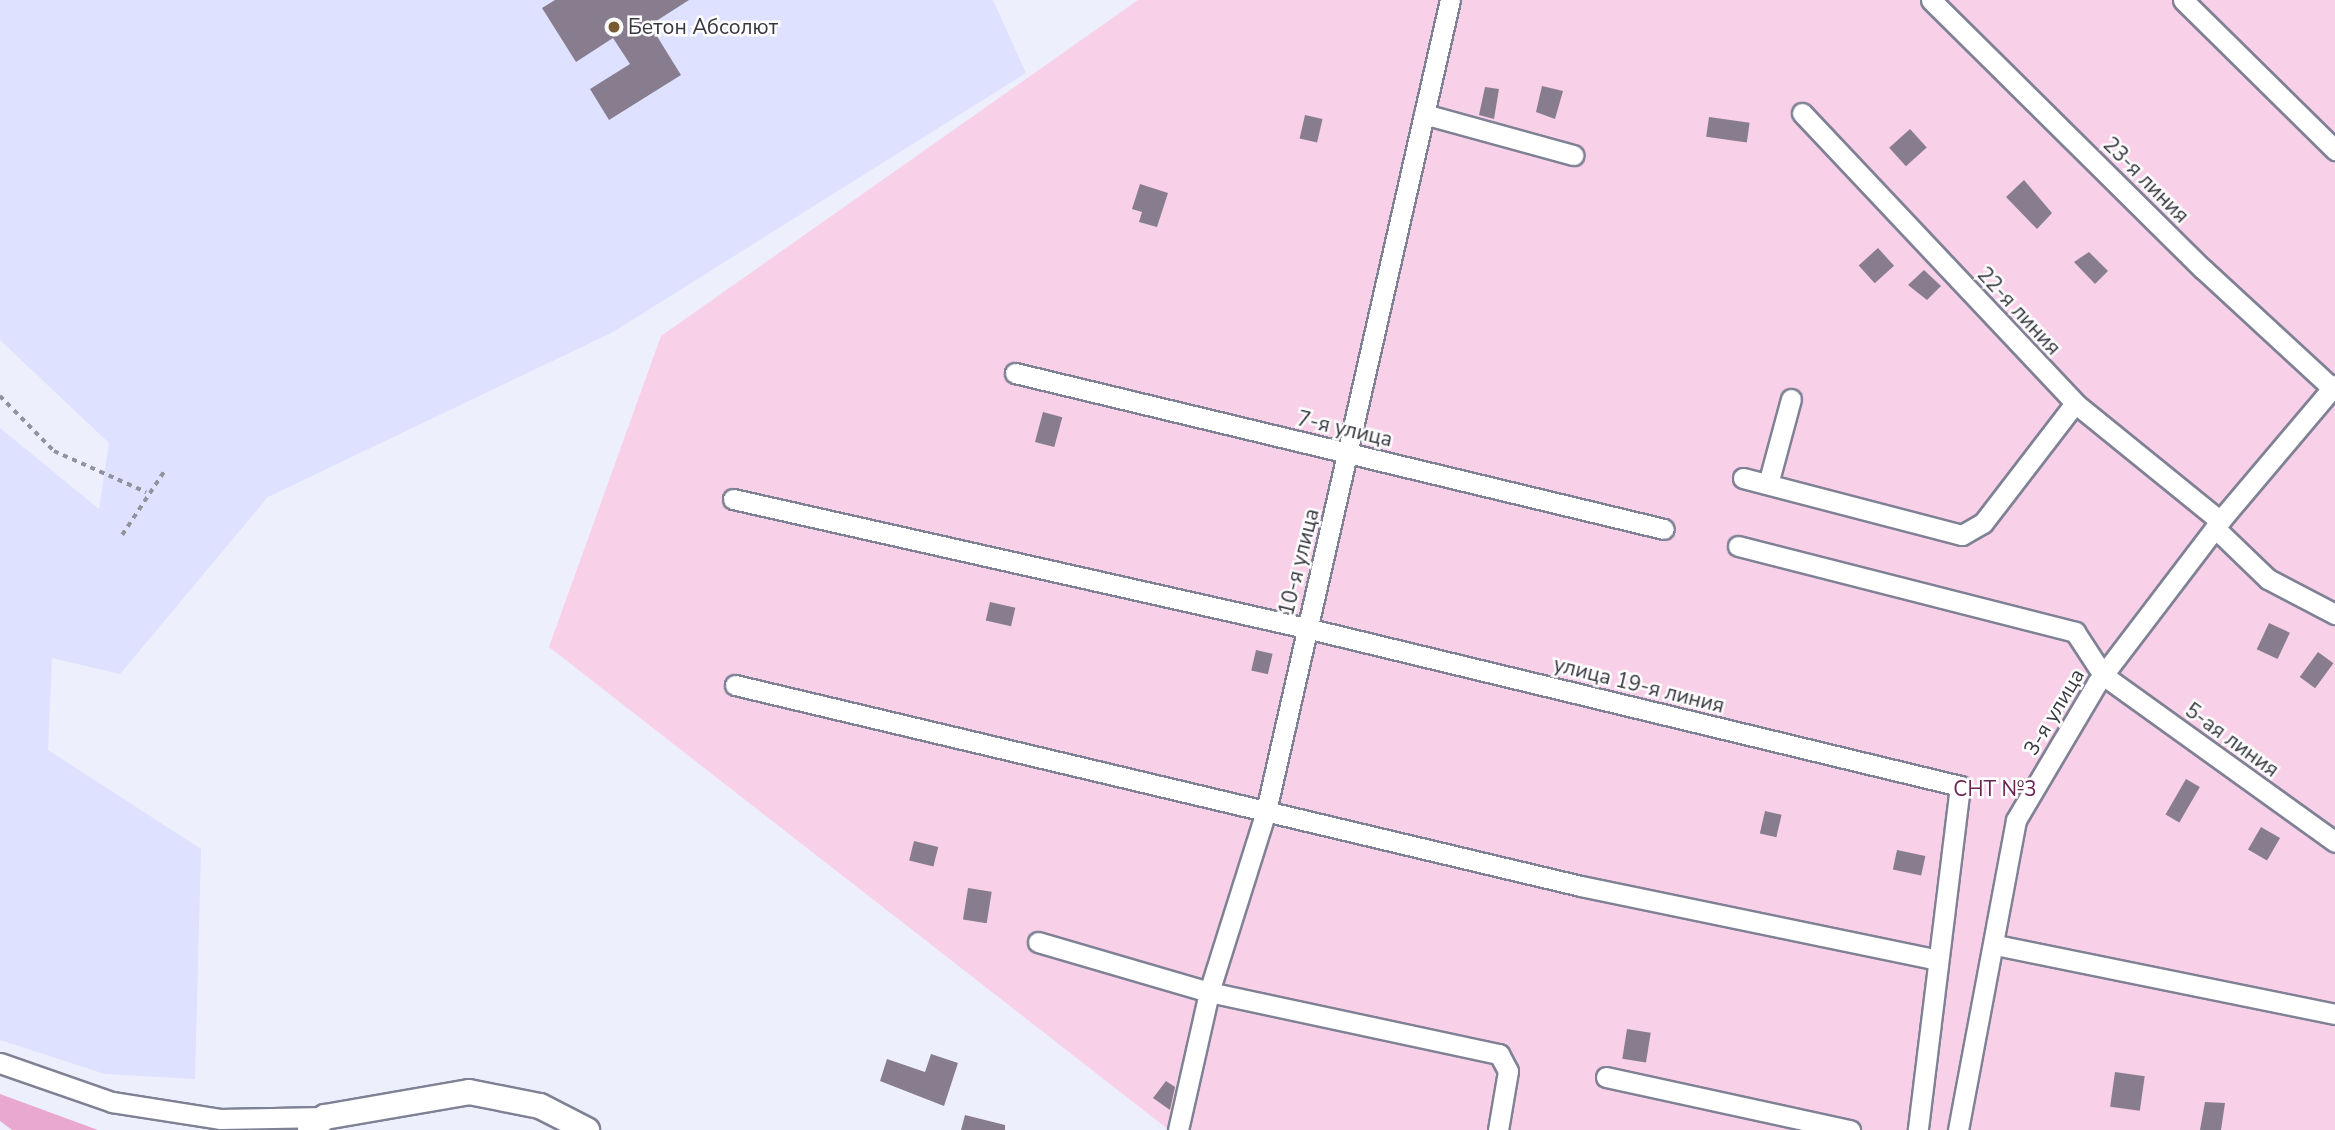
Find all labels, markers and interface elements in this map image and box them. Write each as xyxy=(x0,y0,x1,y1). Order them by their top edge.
place label: Бетон Абсолют xyxy=(628,14,778,40)
marker: Бетон Абсолют xyxy=(606,19,622,35)
street label: 23-я линия xyxy=(2098,132,2194,228)
street label: 22-я линия xyxy=(1972,262,2066,360)
street label: 7-я улица xyxy=(1295,406,1395,452)
street label: 10-я улица xyxy=(1274,506,1324,618)
street label: улица 19-я линия xyxy=(1551,652,1727,718)
street label: 3-я улица xyxy=(2018,664,2090,760)
street label: 5-ая линия xyxy=(2180,698,2284,782)
park label: СНТ №3 xyxy=(1953,776,2037,802)

